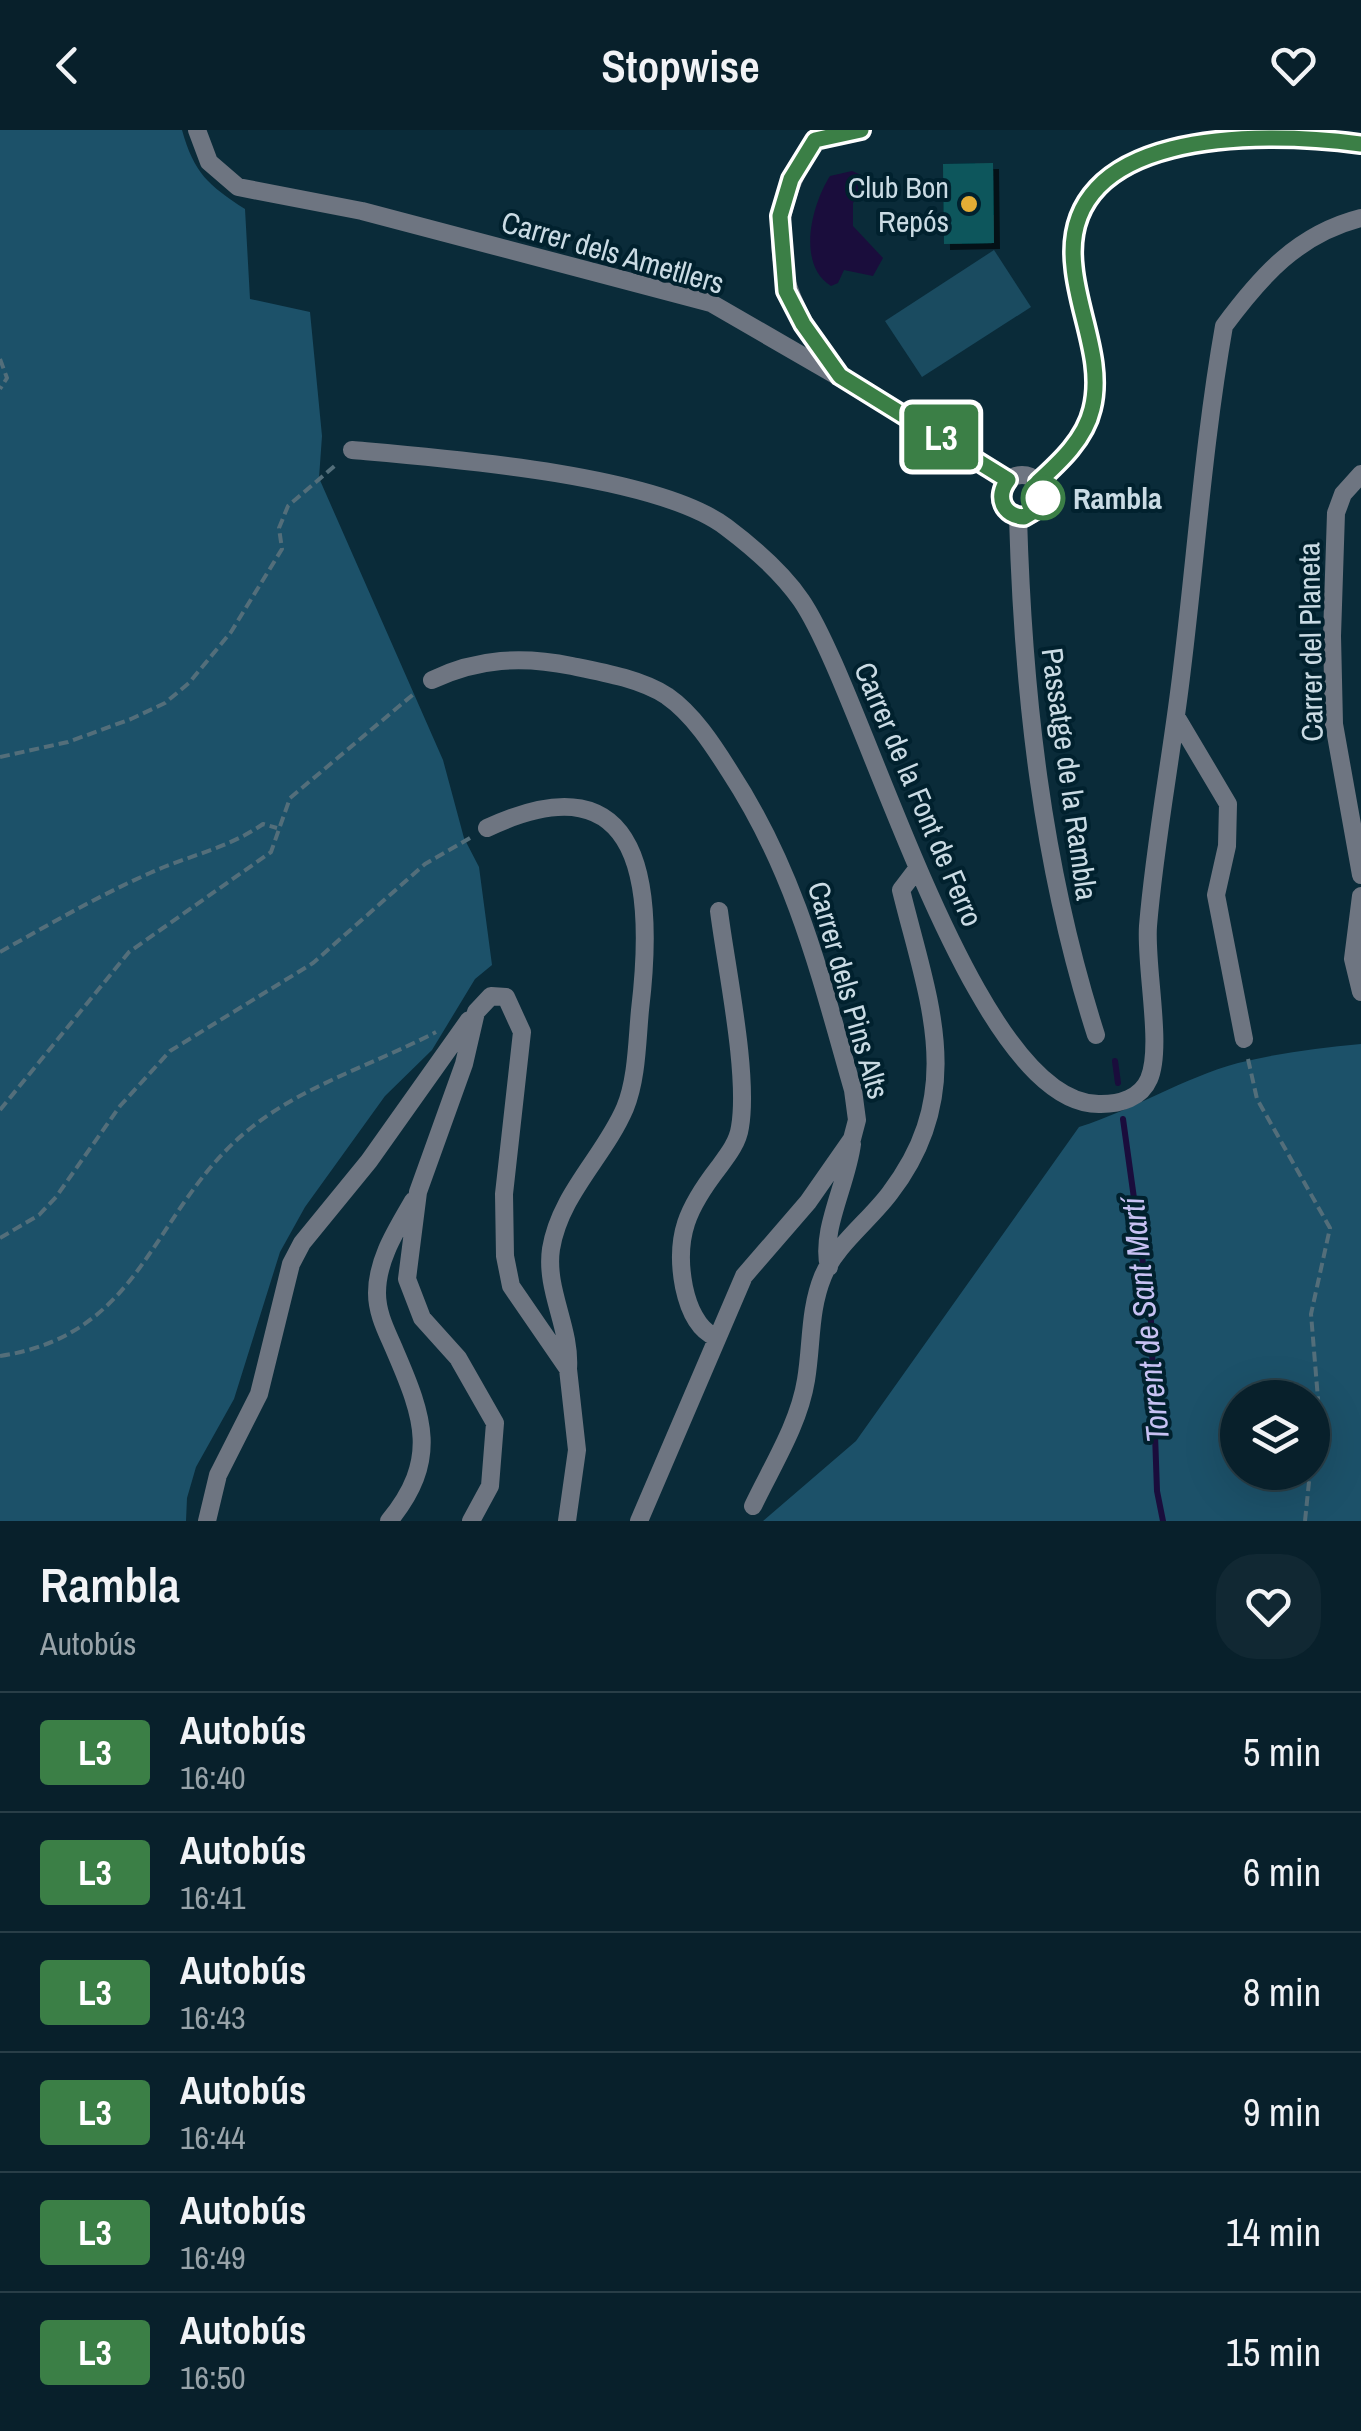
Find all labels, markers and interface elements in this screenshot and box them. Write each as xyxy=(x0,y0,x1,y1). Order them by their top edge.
text: Stopwise xyxy=(601,35,760,96)
icon: back xyxy=(40,38,95,93)
icon: heart xyxy=(1266,38,1321,93)
place label: Club Bon Repós xyxy=(848,167,949,241)
marker: Club Bon Repós xyxy=(958,193,980,215)
street label: Carrer dels Ametllers xyxy=(497,201,729,303)
line badge: L3 xyxy=(896,404,986,470)
text: L3 xyxy=(924,414,958,461)
marker: Rambla xyxy=(1022,477,1064,519)
place label: Rambla xyxy=(1073,478,1162,518)
street label: Carrer del Planeta xyxy=(1288,542,1332,742)
street label: Passatge de la Rambla xyxy=(1032,645,1108,903)
street label: Carrer de la Font de Ferro xyxy=(845,656,993,932)
street label: Carrer dels Pins Alts xyxy=(799,877,899,1103)
water label: Torrent de Sant Martí xyxy=(1110,1193,1179,1445)
map controls xyxy=(1220,1380,1330,1490)
button: layers xyxy=(1220,1380,1330,1490)
text: Rambla xyxy=(40,1552,180,1617)
button: heart xyxy=(1216,1554,1321,1659)
text: Autobús xyxy=(40,1622,136,1665)
text: Autobús xyxy=(180,1705,306,1756)
text: 5 min xyxy=(1243,1727,1321,1778)
text: L3 xyxy=(78,1729,112,1776)
text: 16:40 xyxy=(180,1756,246,1799)
text: Autobús xyxy=(180,1825,306,1876)
text: 6 min xyxy=(1243,1847,1321,1898)
text: L3 xyxy=(78,1849,112,1896)
text: 16:41 xyxy=(180,1876,246,1919)
text: Autobús xyxy=(180,1945,306,1996)
text: 8 min xyxy=(1243,1967,1321,2018)
text: L3 xyxy=(78,1969,112,2016)
text: 16:43 xyxy=(180,1996,246,2039)
text: Autobús xyxy=(180,2065,306,2116)
text: 9 min xyxy=(1243,2087,1321,2138)
text: L3 xyxy=(78,2089,112,2136)
text: 16:44 xyxy=(180,2116,246,2159)
text: Autobús xyxy=(180,2185,306,2236)
text: 14 min xyxy=(1226,2207,1321,2258)
text: L3 xyxy=(78,2209,112,2256)
text: 16:49 xyxy=(180,2236,246,2279)
text: Autobús xyxy=(180,2305,306,2356)
text: 15 min xyxy=(1226,2327,1321,2378)
text: L3 xyxy=(78,2329,112,2376)
text: 16:50 xyxy=(180,2356,246,2399)

